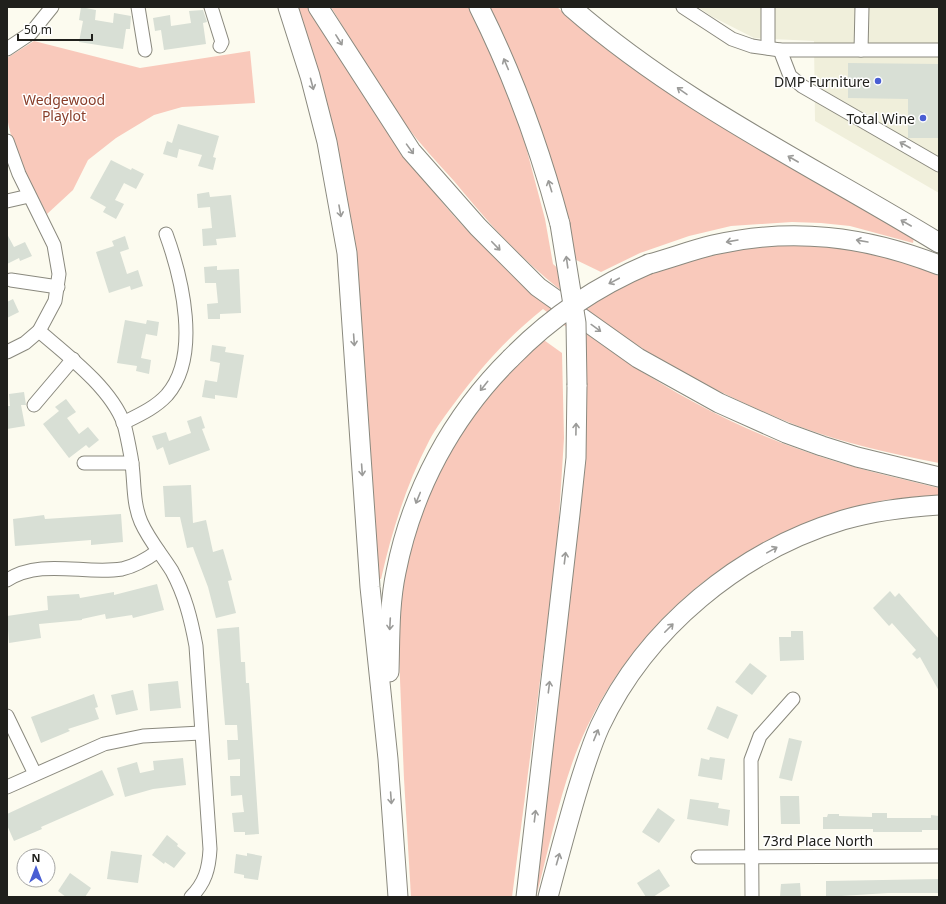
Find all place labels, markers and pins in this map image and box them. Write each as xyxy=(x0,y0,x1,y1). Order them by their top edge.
place label: DMP Furniture xyxy=(774,72,870,91)
marker: DMP Furniture xyxy=(873,76,883,86)
place label: Total Wine xyxy=(846,109,915,128)
marker: Total Wine xyxy=(918,113,928,123)

